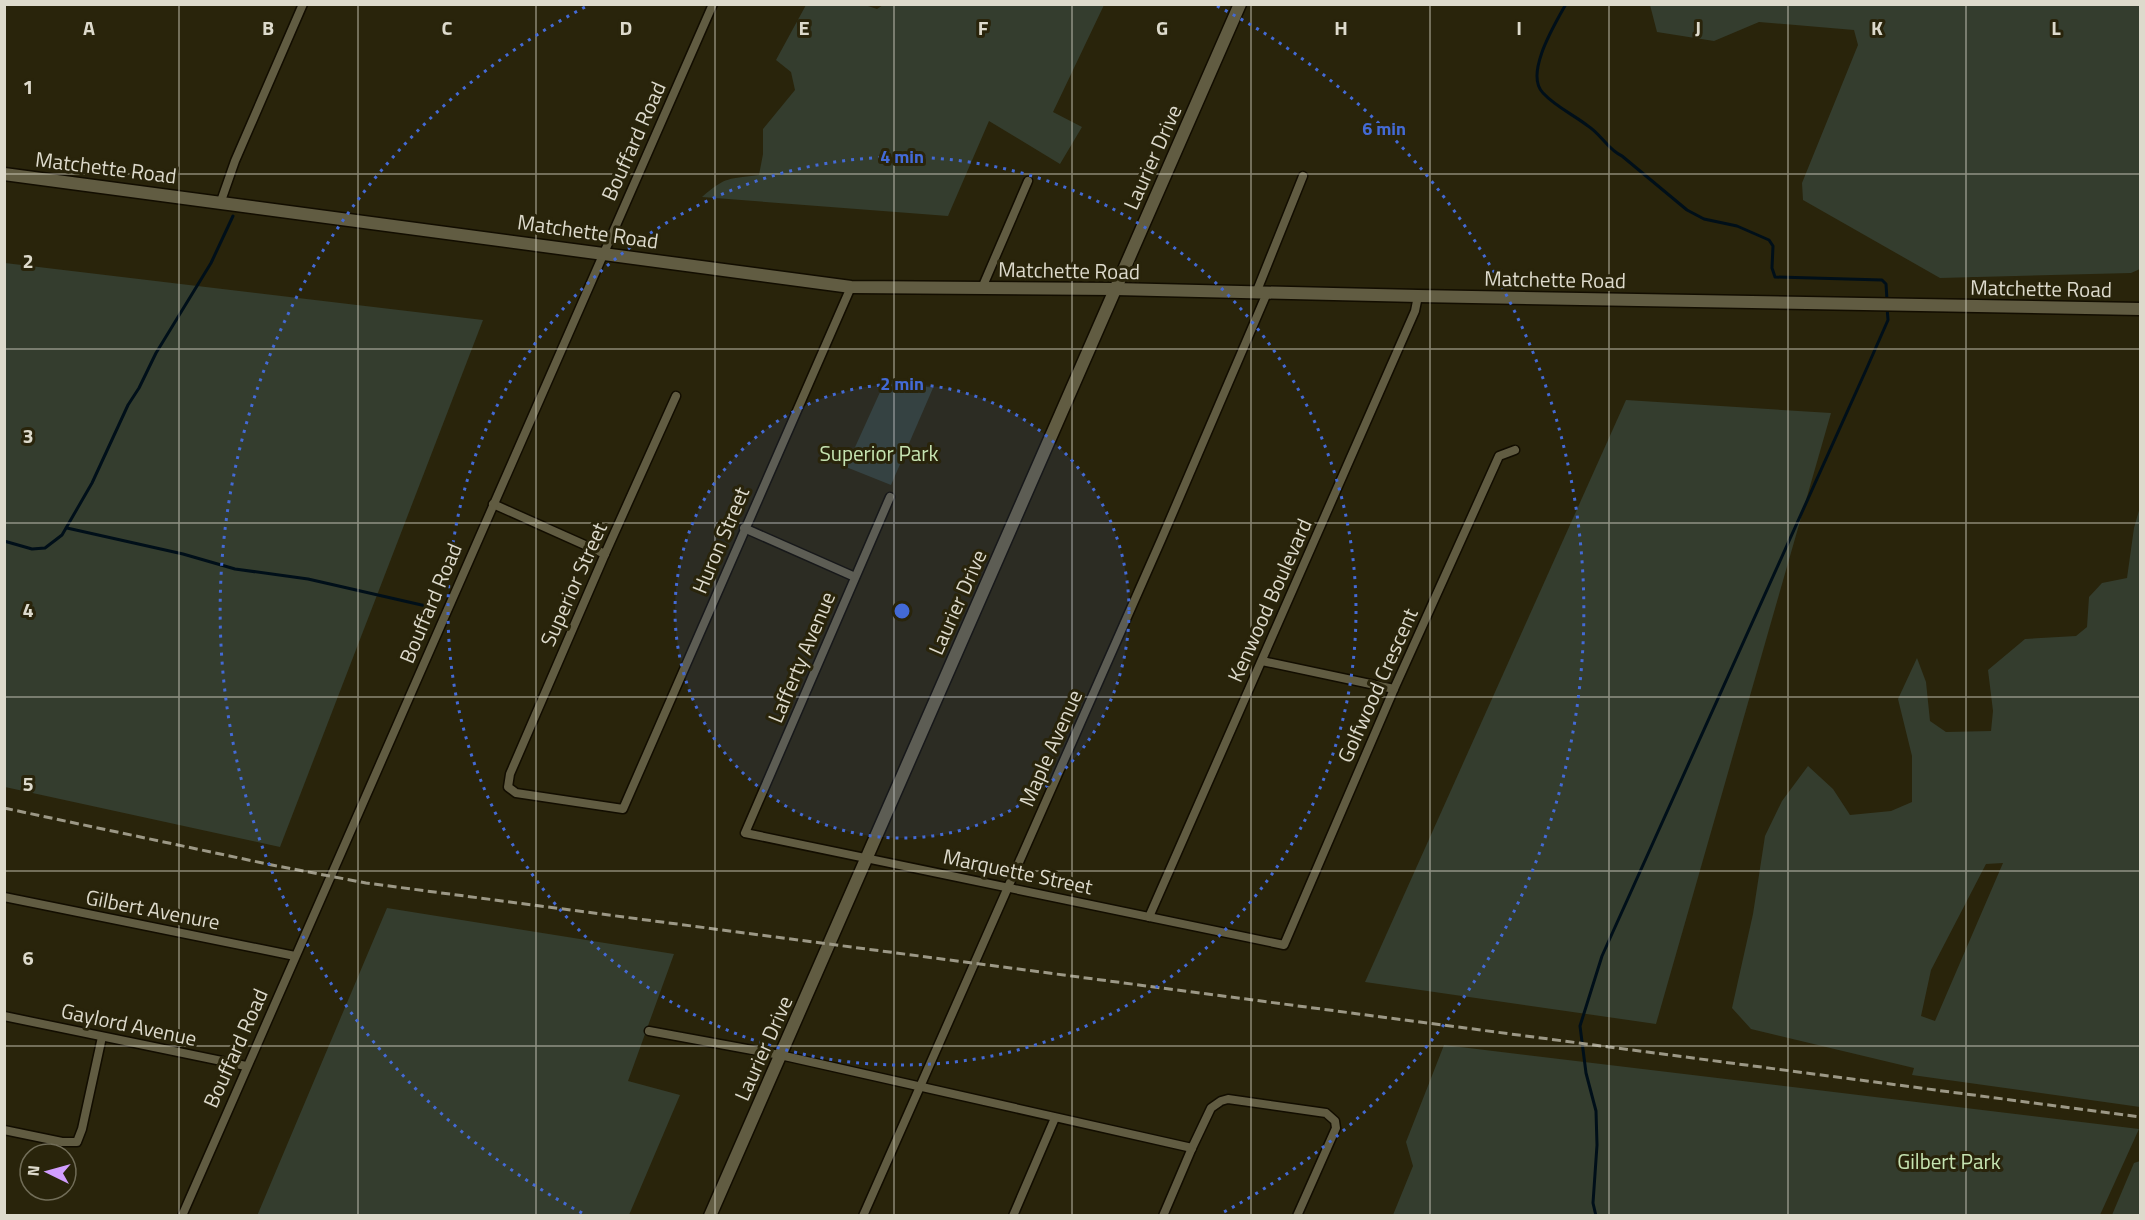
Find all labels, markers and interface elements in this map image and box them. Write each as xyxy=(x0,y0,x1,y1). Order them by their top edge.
text: A xyxy=(83,12,95,43)
text: B xyxy=(262,12,274,43)
text: C xyxy=(442,12,453,43)
text: D xyxy=(620,12,632,43)
text: E xyxy=(798,12,810,43)
text: F xyxy=(978,12,989,43)
text: G xyxy=(1156,12,1168,43)
text: H xyxy=(1334,12,1348,43)
text: I xyxy=(1516,12,1522,43)
text: J xyxy=(1695,12,1701,43)
text: K xyxy=(1871,12,1883,43)
text: L xyxy=(2051,12,2061,43)
text: 1 xyxy=(22,71,34,102)
street label: Bouffard Road xyxy=(592,76,674,206)
street label: Laurier Drive xyxy=(1115,99,1189,215)
text: 6 min xyxy=(1362,115,1406,142)
street label: Matchette Road xyxy=(34,142,178,192)
text: 4 min xyxy=(880,143,924,170)
street label: Matchette Road xyxy=(515,205,661,257)
text: 2 xyxy=(22,245,34,276)
street label: Matchette Road xyxy=(998,253,1140,287)
street label: Matchette Road xyxy=(1484,262,1626,296)
street label: Matchette Road xyxy=(1970,271,2112,305)
text: 2 min xyxy=(880,370,924,397)
text: 3 xyxy=(22,420,34,451)
park label: Superior Park xyxy=(819,437,939,469)
street label: Huron Street xyxy=(683,481,757,598)
street label: Kenwood Boulevard xyxy=(1219,513,1319,687)
street label: Superior Street xyxy=(531,516,615,651)
street label: Bouffard Road xyxy=(390,538,470,668)
street label: Laurier Drive xyxy=(920,544,994,660)
street label: Lafferty Avenue xyxy=(759,586,843,728)
text: 4 xyxy=(22,594,34,625)
centre of rings xyxy=(892,601,912,621)
street label: Golfwood Crescent xyxy=(1328,602,1426,768)
street label: Maple Avenue xyxy=(1010,684,1090,812)
text: 5 xyxy=(22,768,34,799)
street label: Marquette Street xyxy=(940,840,1096,903)
street label: Gilbert Avenure xyxy=(83,880,223,938)
text: 6 xyxy=(22,942,34,973)
street label: Bouffard Road xyxy=(194,983,276,1113)
street label: Laurier Drive xyxy=(726,990,800,1106)
street label: Gaylord Avenue xyxy=(58,994,200,1054)
north arrow xyxy=(18,1142,78,1202)
park label: Gilbert Park xyxy=(1897,1145,2001,1177)
text: N xyxy=(21,1164,45,1177)

